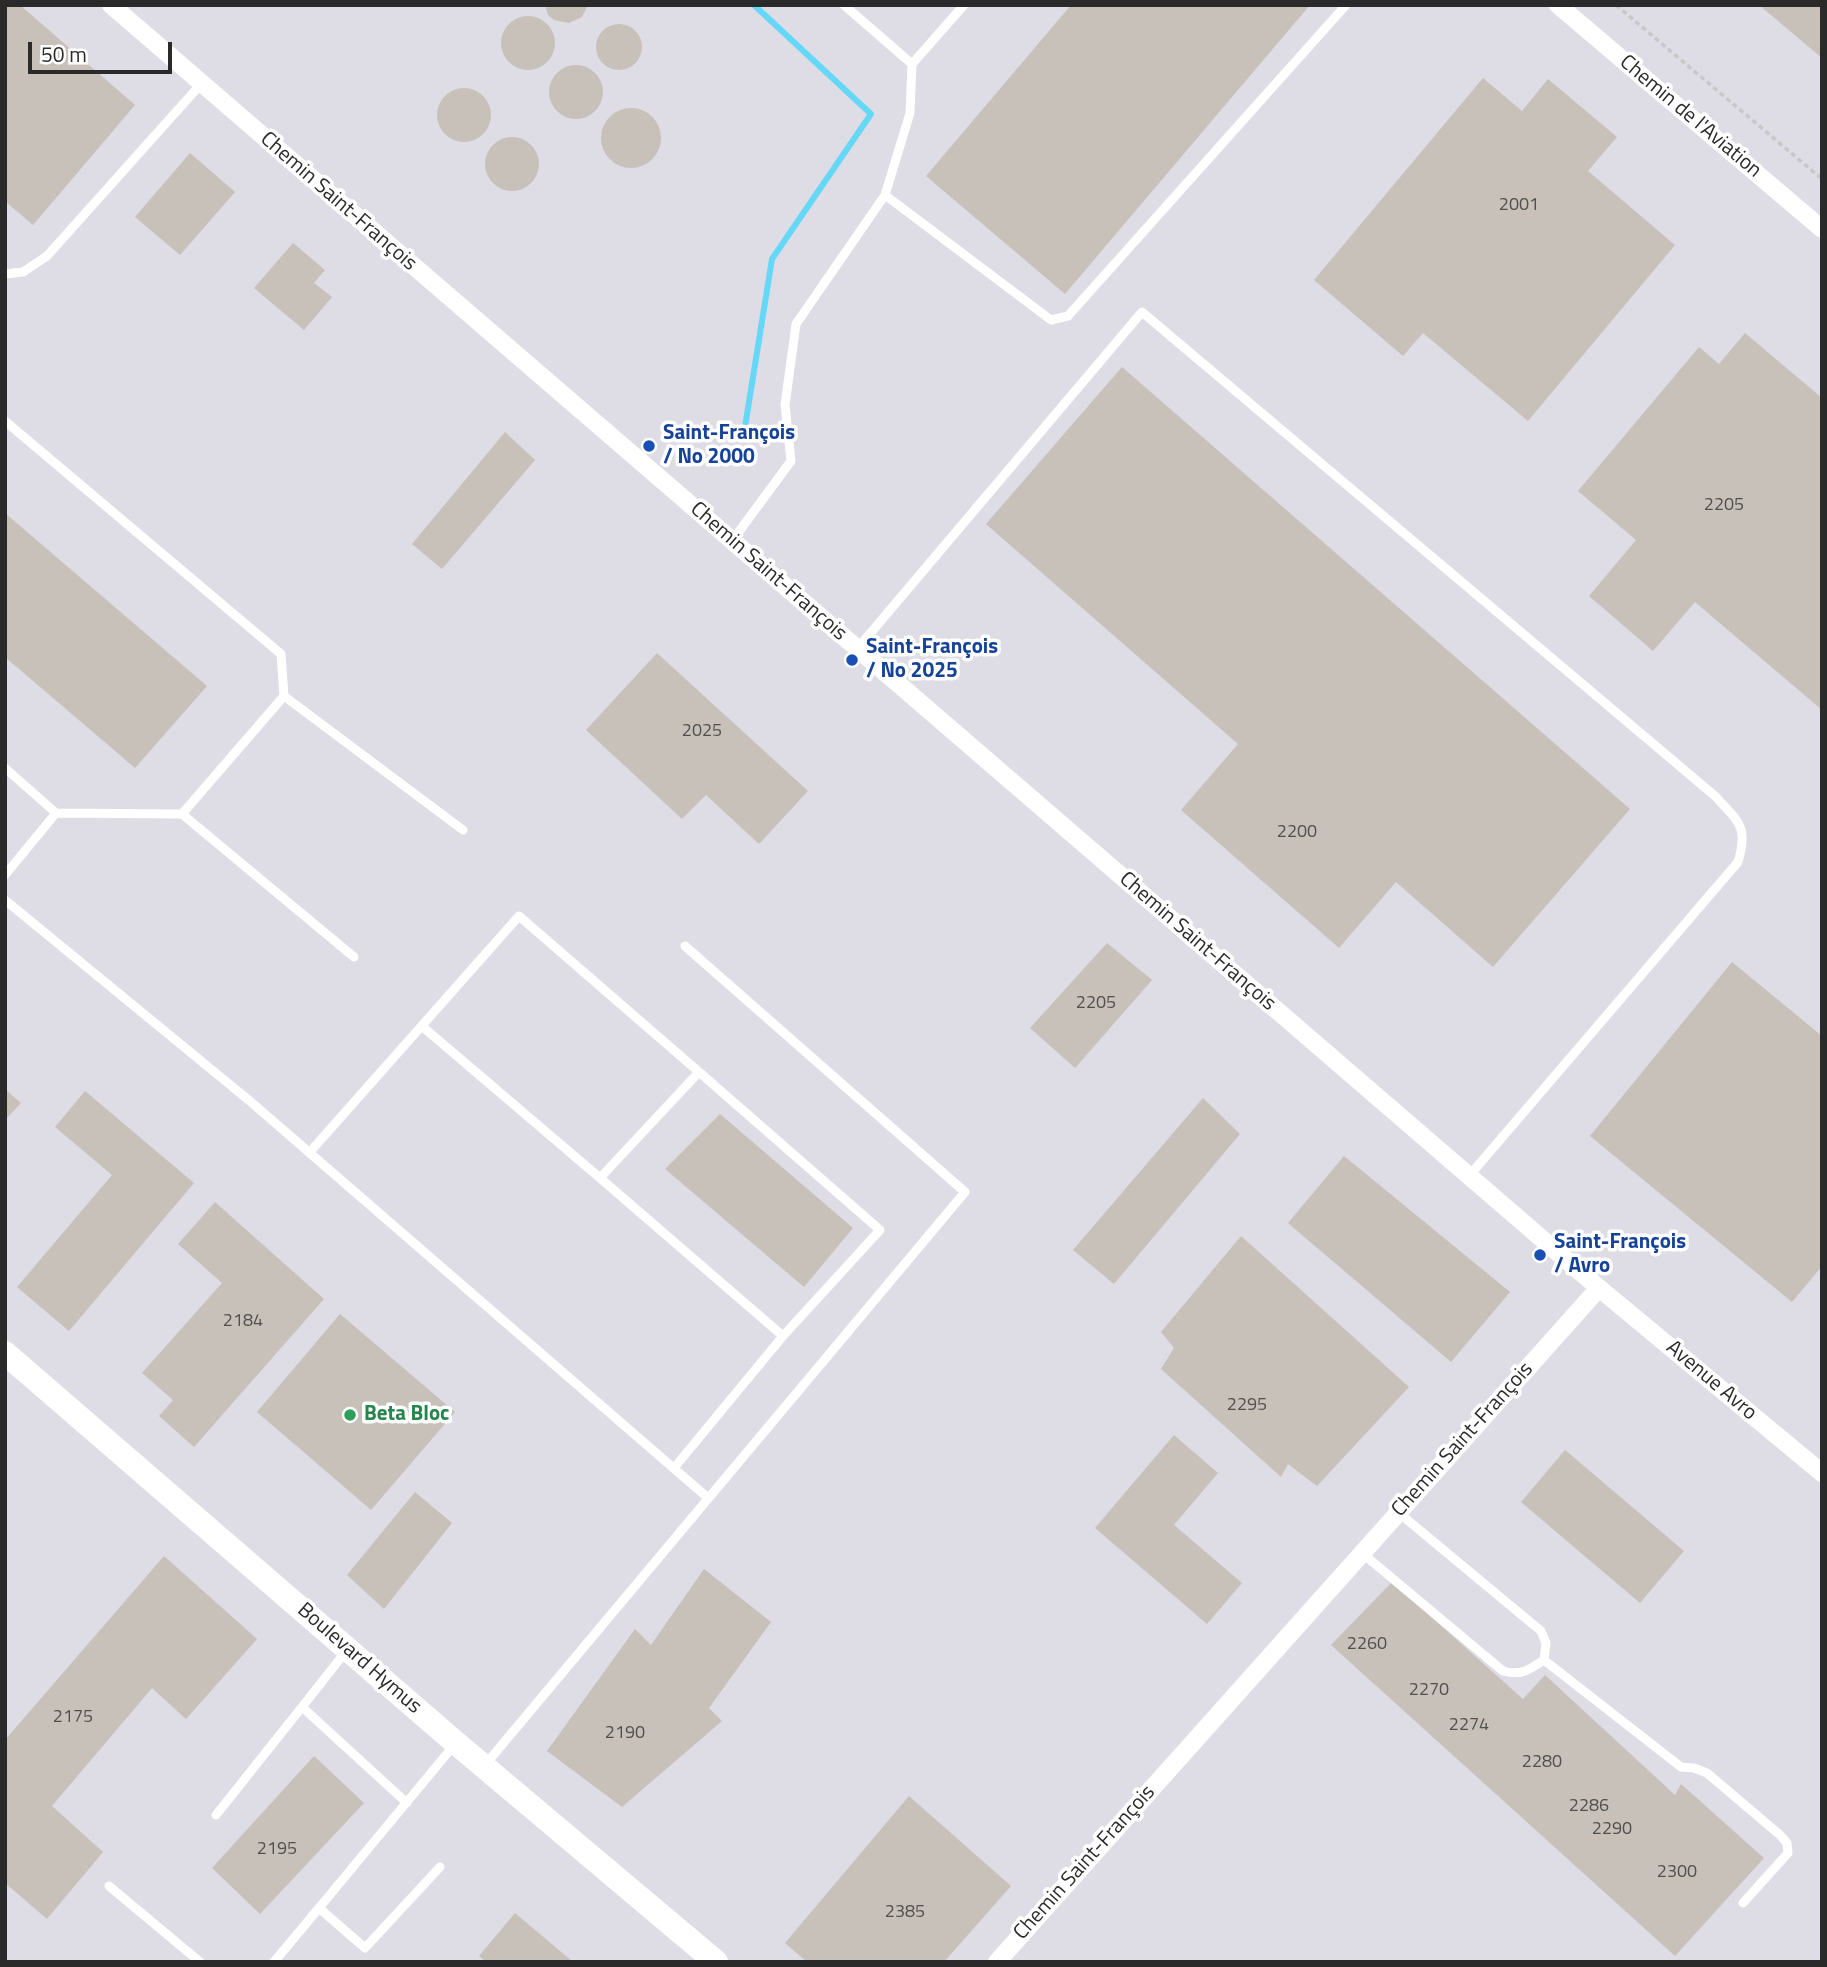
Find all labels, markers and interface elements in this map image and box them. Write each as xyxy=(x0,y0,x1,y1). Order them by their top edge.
scale bar xyxy=(32,28,175,72)
text: 50 m xyxy=(41,38,87,70)
street label: Chemin de l'Aviation xyxy=(1614,50,1766,184)
street label: Chemin Saint-François xyxy=(255,127,421,277)
house number: 2001 xyxy=(1499,195,1539,217)
place label: Saint-François / No 2000 xyxy=(663,421,795,471)
marker: Saint-François / No 2000 xyxy=(641,438,657,454)
house number: 2205 xyxy=(1704,495,1744,517)
street label: Chemin Saint-François xyxy=(685,497,851,647)
place label: Saint-François / No 2025 xyxy=(866,635,998,685)
marker: Saint-François / No 2025 xyxy=(844,652,860,668)
house number: 2025 xyxy=(682,721,722,743)
house number: 2200 xyxy=(1277,822,1317,844)
street label: Chemin Saint-François xyxy=(1114,867,1280,1017)
house number: 2205 xyxy=(1076,993,1116,1015)
place label: Saint-François / Avro xyxy=(1554,1230,1686,1280)
marker: Saint-François / Avro xyxy=(1532,1247,1548,1263)
house number: 2184 xyxy=(223,1311,263,1333)
street label: Avenue Avro xyxy=(1661,1336,1761,1426)
street label: Chemin Saint-François xyxy=(1387,1358,1539,1522)
house number: 2295 xyxy=(1227,1395,1267,1417)
place label: Beta Bloc xyxy=(364,1402,449,1428)
marker: Beta Bloc xyxy=(342,1407,358,1423)
street label: Boulevard Hymus xyxy=(292,1598,426,1720)
house number: 2260 xyxy=(1347,1634,1387,1656)
house number: 2270 xyxy=(1409,1680,1449,1702)
house number: 2175 xyxy=(53,1707,93,1729)
house number: 2274 xyxy=(1449,1715,1489,1737)
house number: 2190 xyxy=(605,1723,645,1745)
house number: 2280 xyxy=(1522,1752,1562,1774)
street label: Chemin Saint-François xyxy=(1009,1781,1161,1945)
house number: 2286 xyxy=(1569,1796,1609,1818)
house number: 2290 xyxy=(1592,1819,1632,1841)
house number: 2195 xyxy=(257,1839,297,1861)
house number: 2300 xyxy=(1657,1862,1697,1884)
house number: 2385 xyxy=(885,1902,925,1924)

